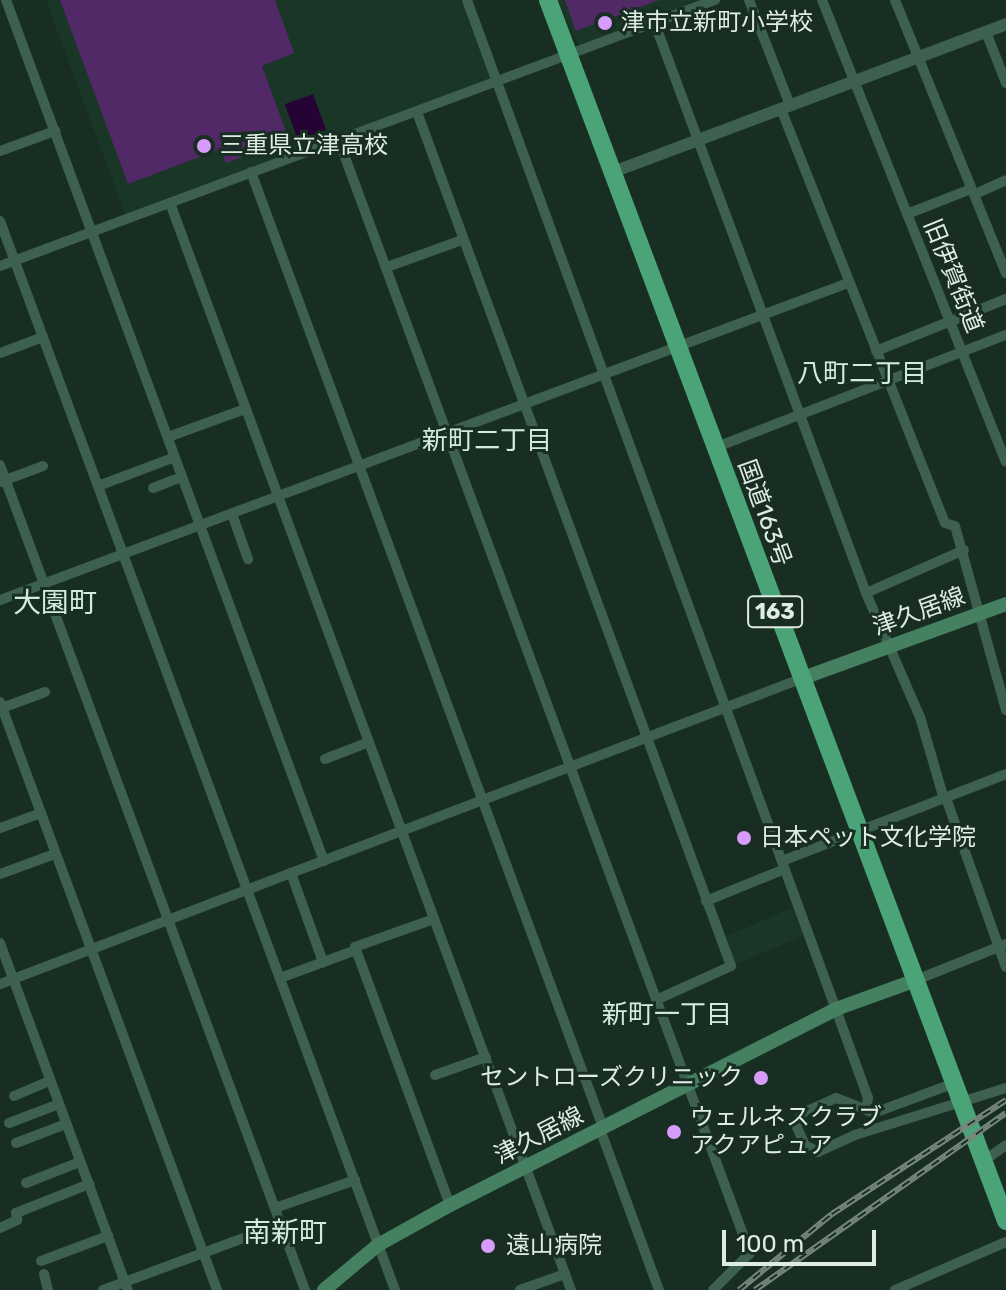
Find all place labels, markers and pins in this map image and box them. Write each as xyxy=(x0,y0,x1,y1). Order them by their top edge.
place label: 津市立新町小学校 xyxy=(621,9,813,37)
marker: 津市立新町小学校 xyxy=(596,14,614,32)
place label: 三重県立津高校 xyxy=(220,132,388,160)
marker: 三重県立津高校 xyxy=(195,137,213,155)
place label: 日本ペット文化学院 xyxy=(760,824,976,852)
marker: 日本ペット文化学院 xyxy=(735,829,753,847)
place label: セントローズクリニック xyxy=(479,1064,743,1092)
marker: セントローズクリニック xyxy=(750,1067,772,1089)
place label: ウェルネスクラブ アクアピュア xyxy=(690,1104,882,1160)
marker: ウェルネスクラブ アクアピュア xyxy=(665,1123,683,1141)
place label: 遠山病院 xyxy=(506,1232,602,1260)
marker: 遠山病院 xyxy=(477,1235,499,1257)

